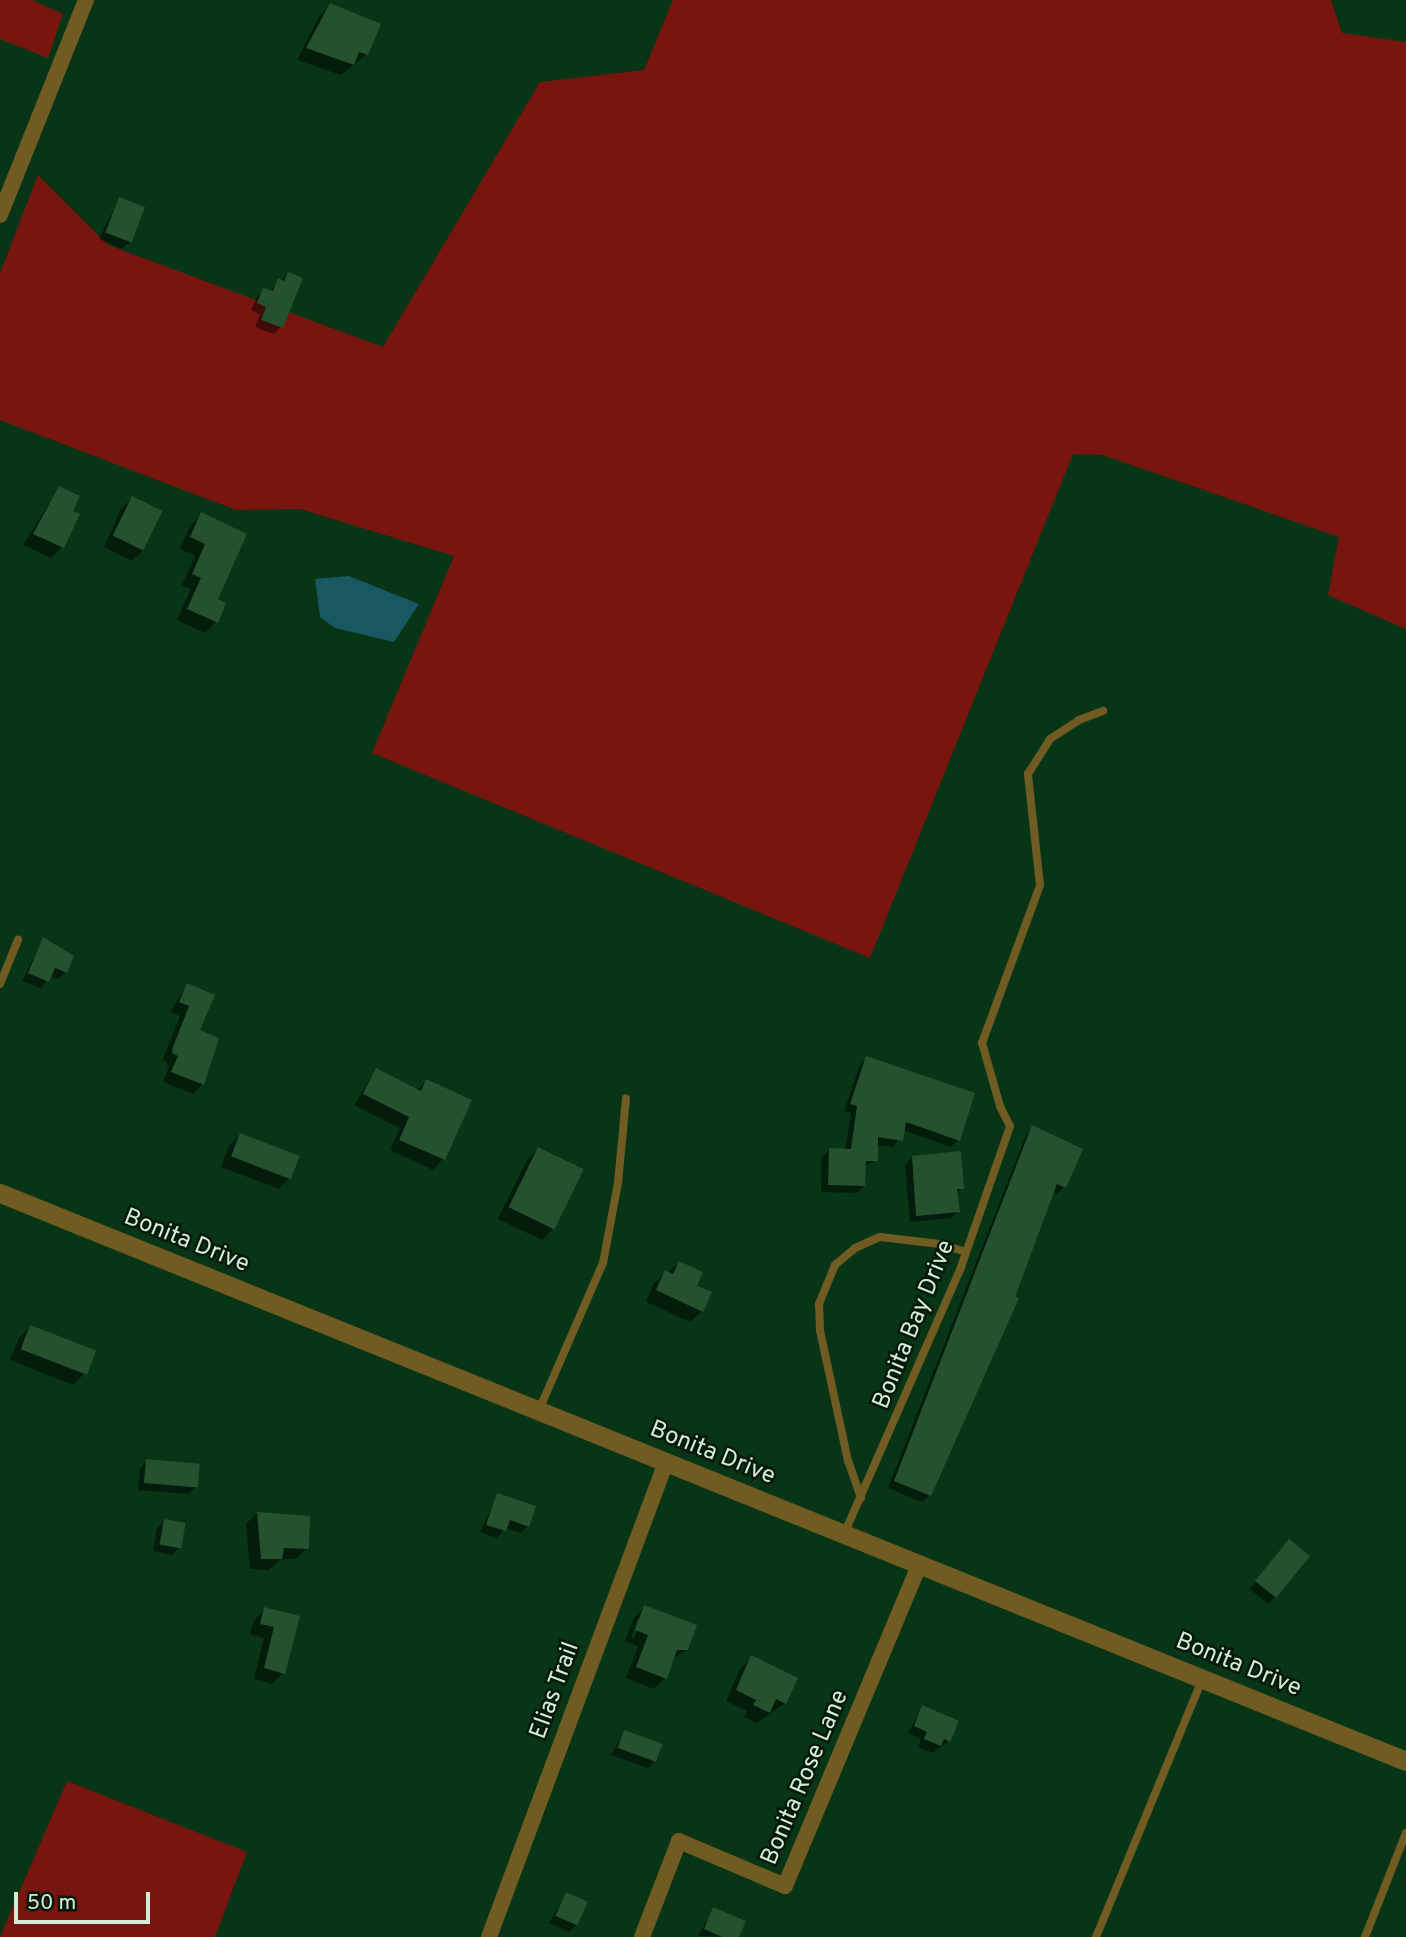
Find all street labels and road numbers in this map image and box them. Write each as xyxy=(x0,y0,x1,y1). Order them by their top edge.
street label: Bonita Drive xyxy=(119,1204,253,1280)
street label: Bonita Bay Drive xyxy=(868,1236,962,1414)
street label: Bonita Drive xyxy=(645,1416,779,1492)
street label: Bonita Drive xyxy=(1171,1628,1305,1704)
street label: Elias Trail xyxy=(525,1638,587,1744)
street label: Bonita Rose Lane xyxy=(756,1686,856,1870)

